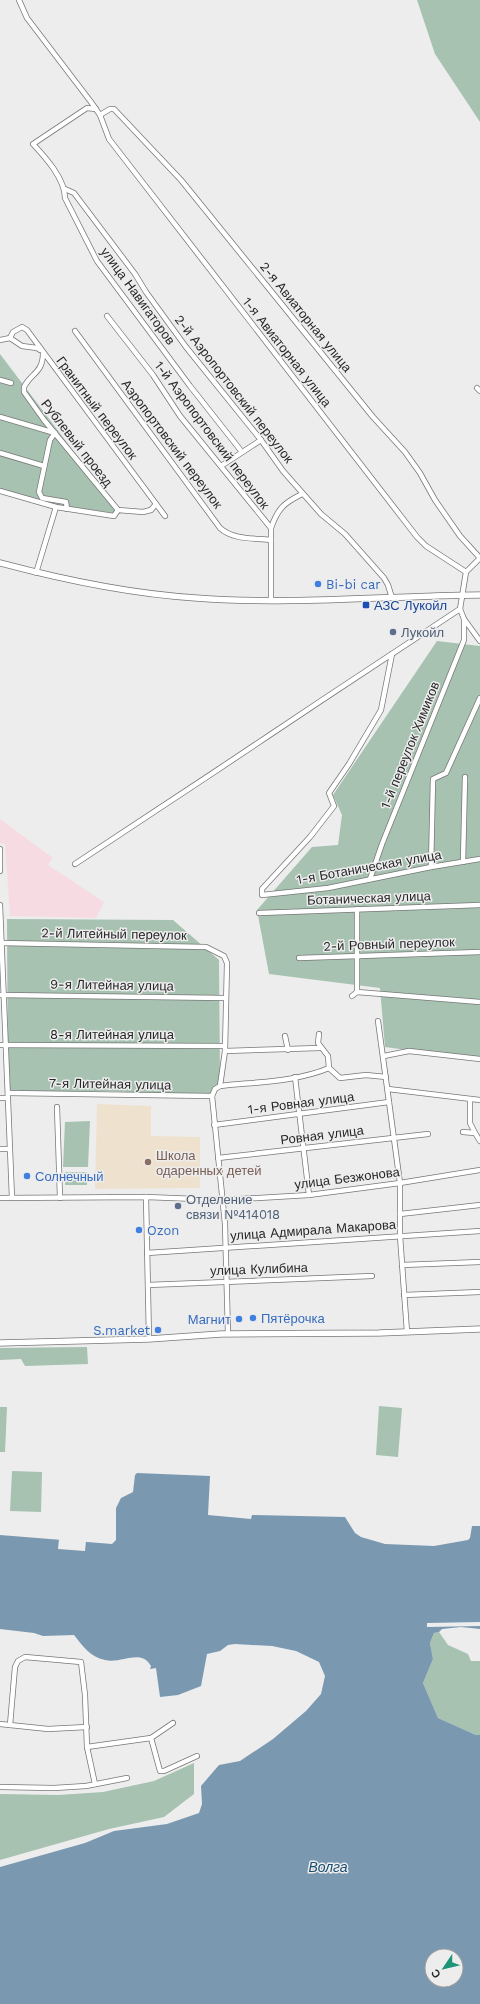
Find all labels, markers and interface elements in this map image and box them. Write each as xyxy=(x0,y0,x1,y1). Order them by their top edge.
street label: улица Навигаторов xyxy=(98,244,178,348)
street label: 2-я Авиаторная улица xyxy=(257,259,355,376)
street label: 1-я Авиаторная улица xyxy=(240,294,335,410)
street label: 2-й Аэропортовский переулок xyxy=(171,312,297,466)
street label: Гранитный переулок xyxy=(53,354,141,463)
street label: 1-й Аэропортовский переулок xyxy=(152,358,273,512)
street label: Аэропортовский переулок xyxy=(118,376,226,512)
street label: Рублевый проезд xyxy=(38,396,116,490)
place label: Bi-bi car xyxy=(326,577,381,592)
marker: Bi-bi car xyxy=(313,579,323,589)
place label: АЗС Лукойл xyxy=(374,598,447,613)
marker: АЗС Лукойл xyxy=(361,600,371,610)
place label: Лукойл xyxy=(401,625,444,640)
marker: Лукойл xyxy=(388,627,398,637)
street label: 1-й переулок Химиков xyxy=(378,679,442,811)
street label: 1-я Ботаническая улица xyxy=(295,847,443,887)
street label: Ботаническая улица xyxy=(307,888,432,908)
street label: 2-й Литейный переулок xyxy=(41,925,187,943)
street label: 2-й Ровный переулок xyxy=(323,934,455,954)
street label: 9-я Литейная улица xyxy=(50,976,175,994)
street label: 8-я Литейная улица xyxy=(50,1027,175,1042)
street label: 7-я Литейная улица xyxy=(49,1075,172,1093)
street label: 1-я Ровная улица xyxy=(247,1089,356,1117)
street label: Ровная улица xyxy=(279,1122,365,1148)
place label: Школа одаренных детей xyxy=(156,1148,262,1178)
marker: Школа одаренных детей xyxy=(143,1157,153,1167)
street label: улица Безжонова xyxy=(294,1164,401,1192)
place label: Солнечный xyxy=(35,1169,103,1184)
marker: Солнечный xyxy=(22,1171,32,1181)
place label: Отделение связи №414018 xyxy=(186,1192,280,1222)
marker: Отделение связи №414018 xyxy=(173,1201,183,1211)
street label: улица Адмирала Макарова xyxy=(230,1217,397,1243)
place label: Ozon xyxy=(147,1223,179,1238)
marker: Ozon xyxy=(134,1225,144,1235)
street label: улица Кулибина xyxy=(210,1260,309,1278)
place label: Пятёрочка xyxy=(261,1311,325,1326)
place label: Магнит xyxy=(188,1312,231,1327)
marker: Пятёрочка xyxy=(248,1313,258,1323)
marker: Магнит xyxy=(234,1314,244,1324)
place label: S.market xyxy=(93,1323,151,1338)
marker: S.market xyxy=(153,1325,163,1335)
water label: Волга xyxy=(308,1859,348,1875)
north arrow xyxy=(424,1948,464,1988)
text: С xyxy=(429,1966,444,1980)

